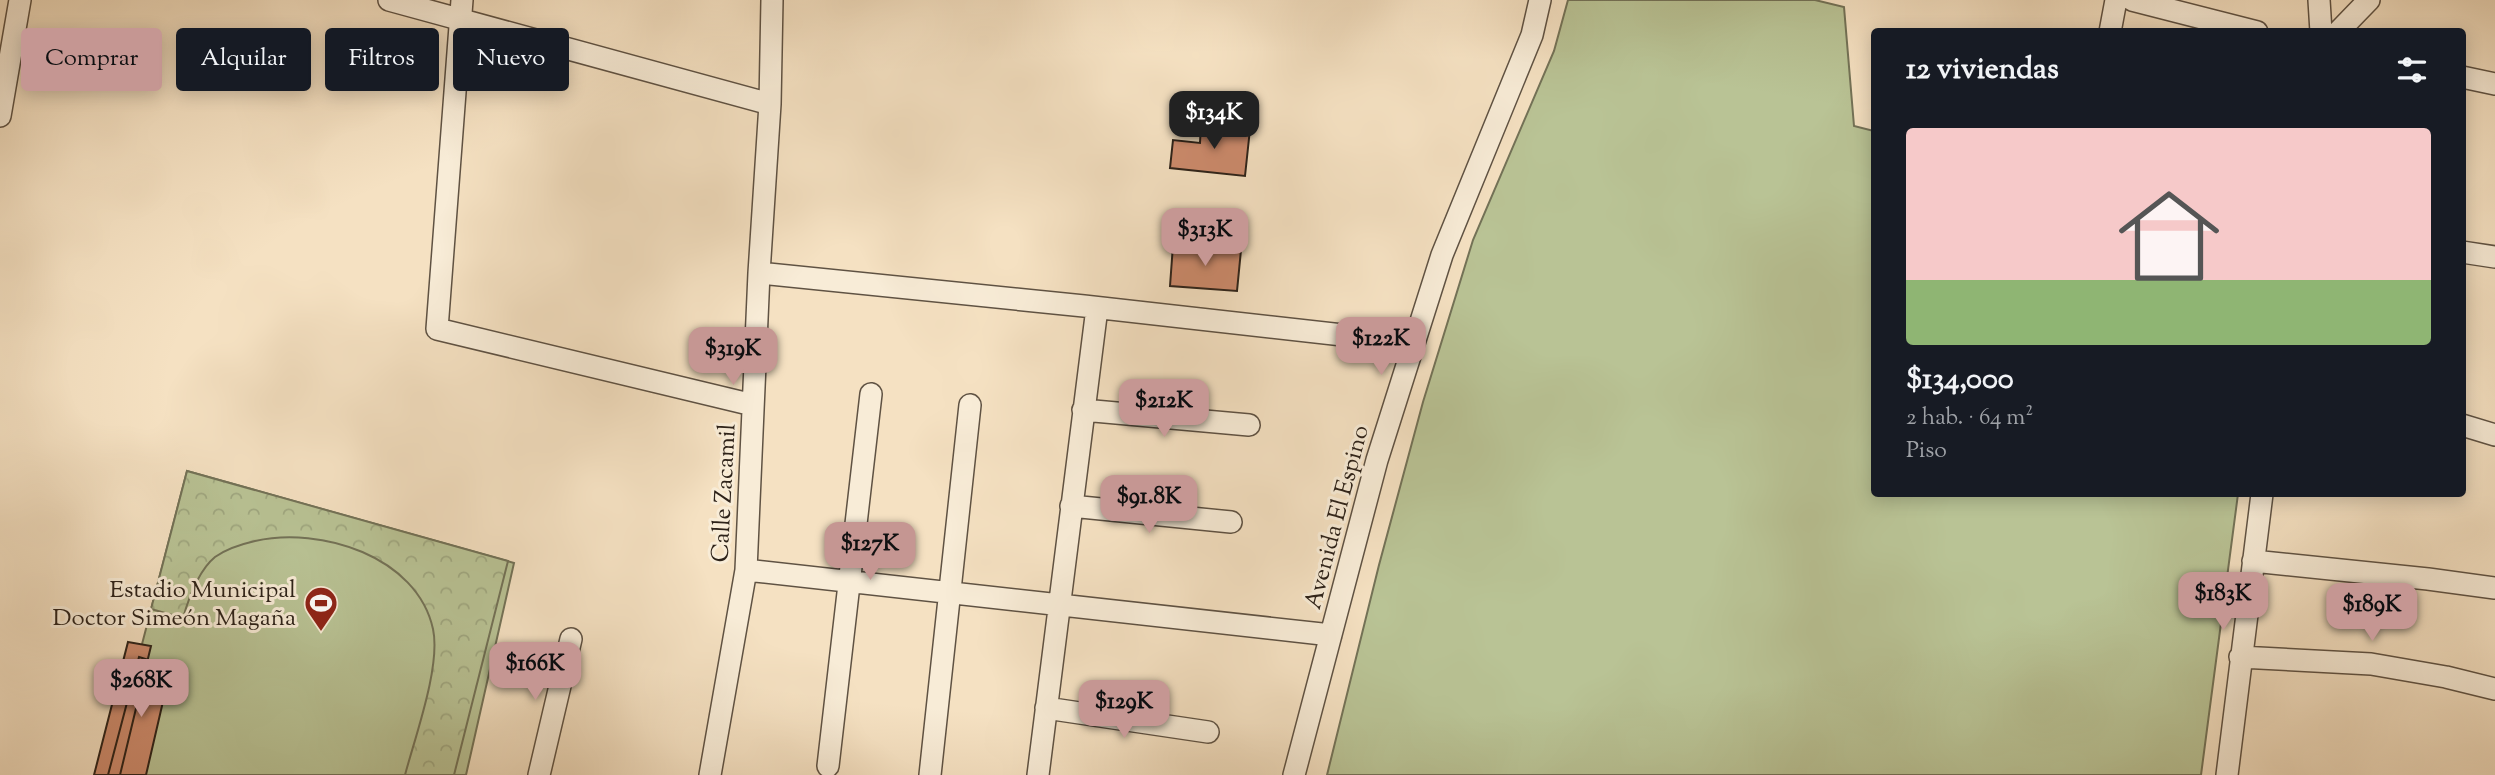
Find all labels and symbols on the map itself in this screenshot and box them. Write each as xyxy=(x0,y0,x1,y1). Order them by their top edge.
pin: $134K xyxy=(1165,92,1263,151)
pin: $313K xyxy=(1156,208,1254,268)
pin: $122K xyxy=(1332,318,1430,377)
pin: $319K xyxy=(684,328,782,387)
pin: $212K xyxy=(1115,380,1213,439)
street label: Calle Zacamil xyxy=(704,422,746,563)
street label: Avenida El Espino xyxy=(1297,422,1379,613)
pin: $91.8K xyxy=(1092,476,1206,535)
pin: $127K xyxy=(821,522,919,582)
pin: $183K xyxy=(2174,572,2272,632)
place label: Estadio Municipal Doctor Simeón Magaña xyxy=(53,574,296,636)
sports icon: Estadio Municipal Doctor Simeón Magaña xyxy=(302,584,340,633)
pin: $189K xyxy=(2323,584,2421,643)
pin: $166K xyxy=(486,642,584,702)
pin: $268K xyxy=(92,660,190,719)
pin: $129K xyxy=(1075,680,1173,740)

